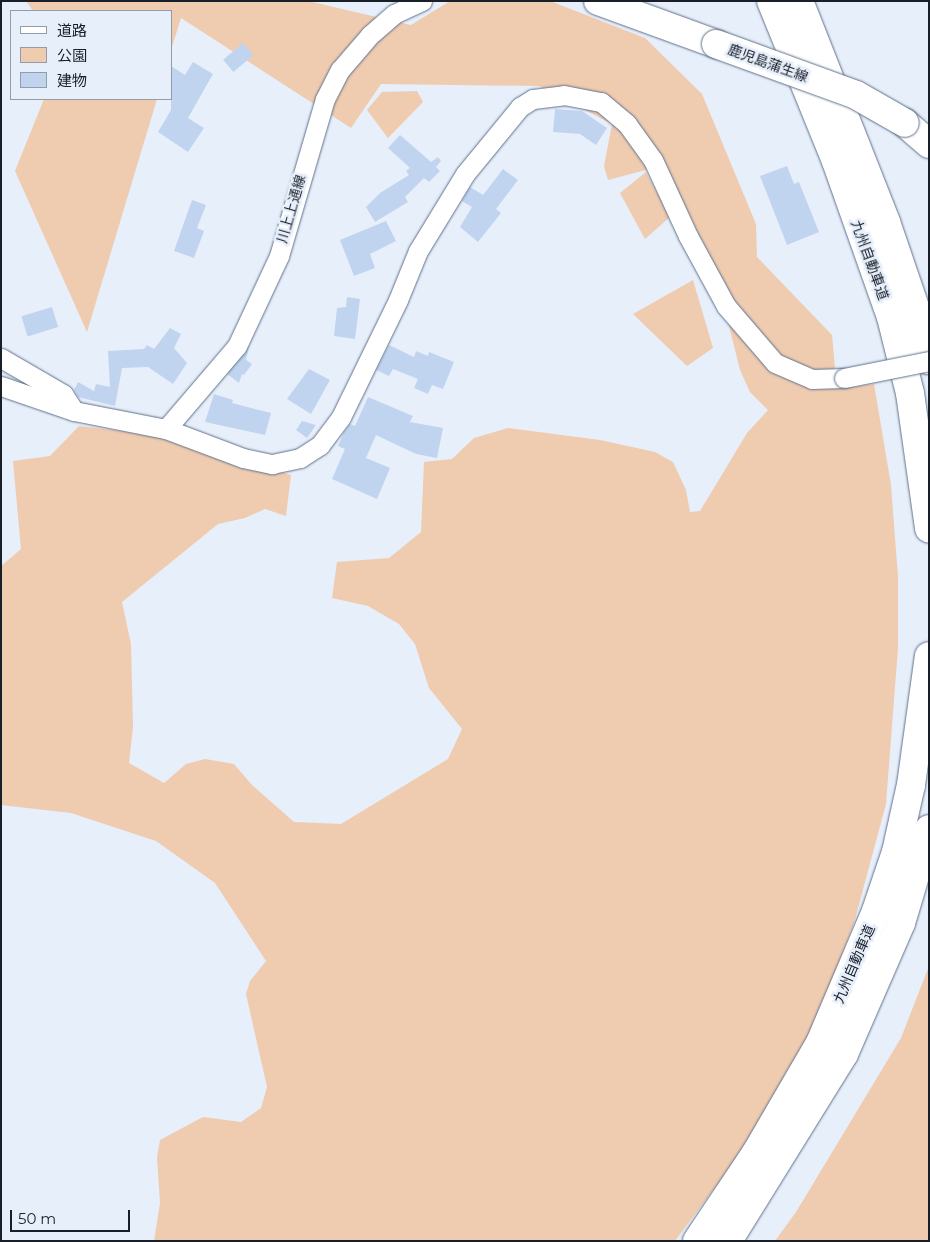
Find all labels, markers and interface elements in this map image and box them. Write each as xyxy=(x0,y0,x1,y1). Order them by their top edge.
legend xyxy=(10,10,172,100)
text: 道路 xyxy=(57,21,87,40)
street label: 鹿児島蒲生線 xyxy=(726,41,810,85)
text: 公園 xyxy=(57,46,87,65)
text: 建物 xyxy=(57,71,87,90)
street label: 川上上通線 xyxy=(273,173,309,245)
street label: 九州自動車道 xyxy=(848,218,892,302)
street label: 九州自動車道 xyxy=(830,922,878,1006)
scale bar xyxy=(12,1200,132,1232)
text: 50 m xyxy=(18,1209,56,1228)

